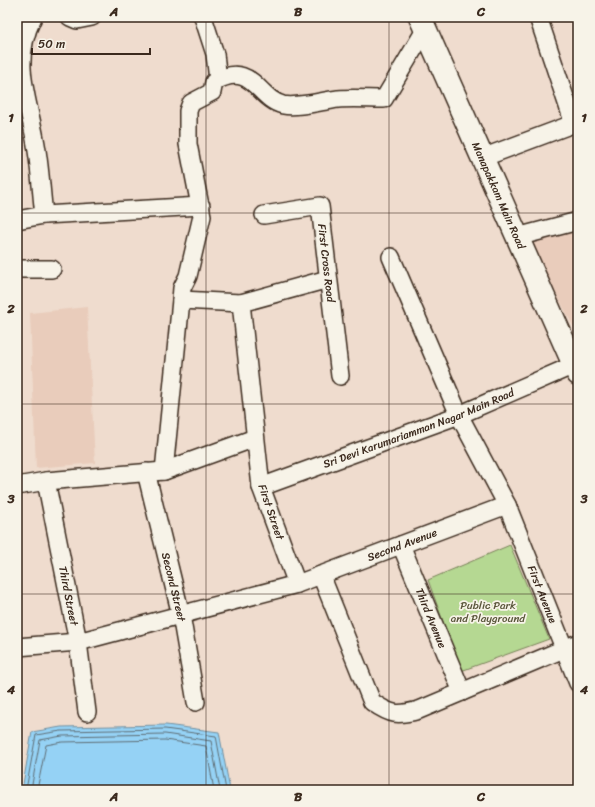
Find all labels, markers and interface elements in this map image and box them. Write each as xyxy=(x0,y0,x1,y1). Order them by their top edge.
text: A xyxy=(109,0,118,23)
text: B xyxy=(294,0,303,23)
text: C xyxy=(476,0,486,23)
scale bar xyxy=(32,30,150,56)
text: 50 m xyxy=(38,33,65,55)
text: 1 xyxy=(8,106,14,129)
text: 1 xyxy=(581,106,587,129)
street label: Manapakkam Main Road xyxy=(467,138,532,253)
street label: First Cross Road xyxy=(313,223,341,304)
text: 2 xyxy=(6,297,15,320)
text: 2 xyxy=(579,297,588,320)
street label: Sri Devi Karumariamman Nagar Main Road xyxy=(320,382,518,473)
street label: First Street xyxy=(253,482,290,543)
text: 3 xyxy=(6,487,15,510)
text: 3 xyxy=(579,487,588,510)
street label: Second Avenue xyxy=(364,523,440,566)
street label: Second Street xyxy=(156,550,191,623)
street label: First Avenue xyxy=(522,562,563,627)
street label: Third Street xyxy=(54,564,84,628)
street label: Third Avenue xyxy=(410,585,452,651)
park label: Public Park and Playground xyxy=(451,596,526,628)
text: 4 xyxy=(6,678,16,701)
text: 4 xyxy=(579,678,589,701)
text: A xyxy=(109,785,118,807)
text: B xyxy=(294,785,303,807)
text: C xyxy=(476,785,486,807)

